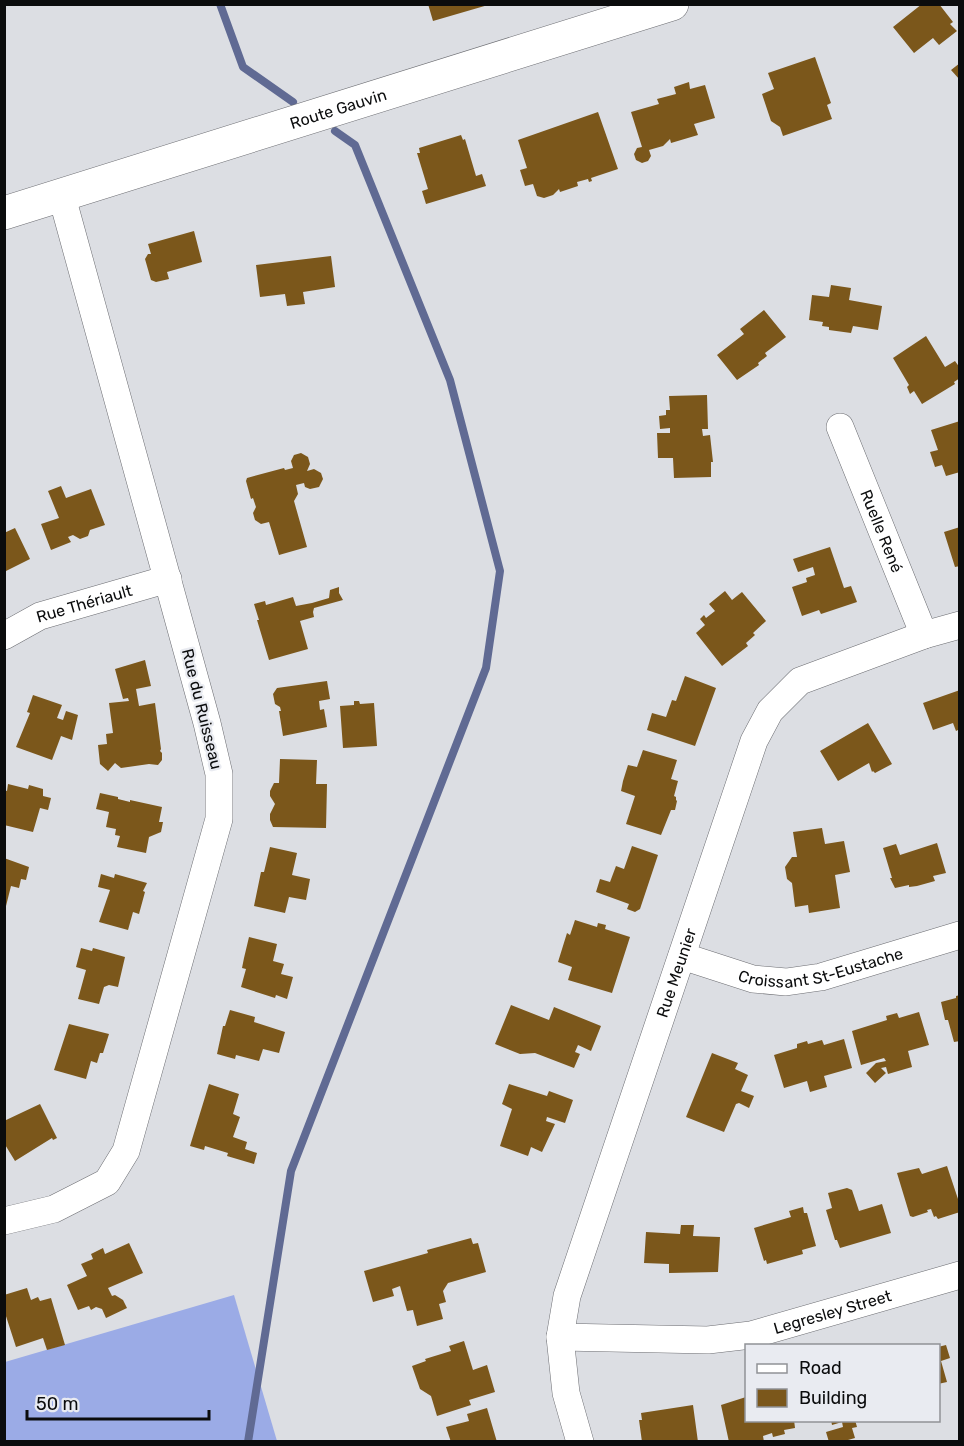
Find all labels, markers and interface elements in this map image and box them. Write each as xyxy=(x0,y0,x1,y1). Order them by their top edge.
street label: Route Gauvin xyxy=(287,84,389,133)
street label: Ruelle René xyxy=(857,487,907,575)
street label: Rue Thériault xyxy=(34,580,134,626)
street label: Rue du Ruisseau xyxy=(178,647,226,771)
street label: Rue Meunier xyxy=(652,926,700,1020)
street label: Croissant St-Eustache xyxy=(736,943,905,992)
street label: Legresley Street xyxy=(771,1286,893,1338)
legend xyxy=(745,1344,940,1422)
text: Road xyxy=(799,1357,842,1379)
scale bar xyxy=(27,1383,208,1421)
text: Building xyxy=(799,1387,867,1409)
text: 50 m xyxy=(36,1393,79,1415)

